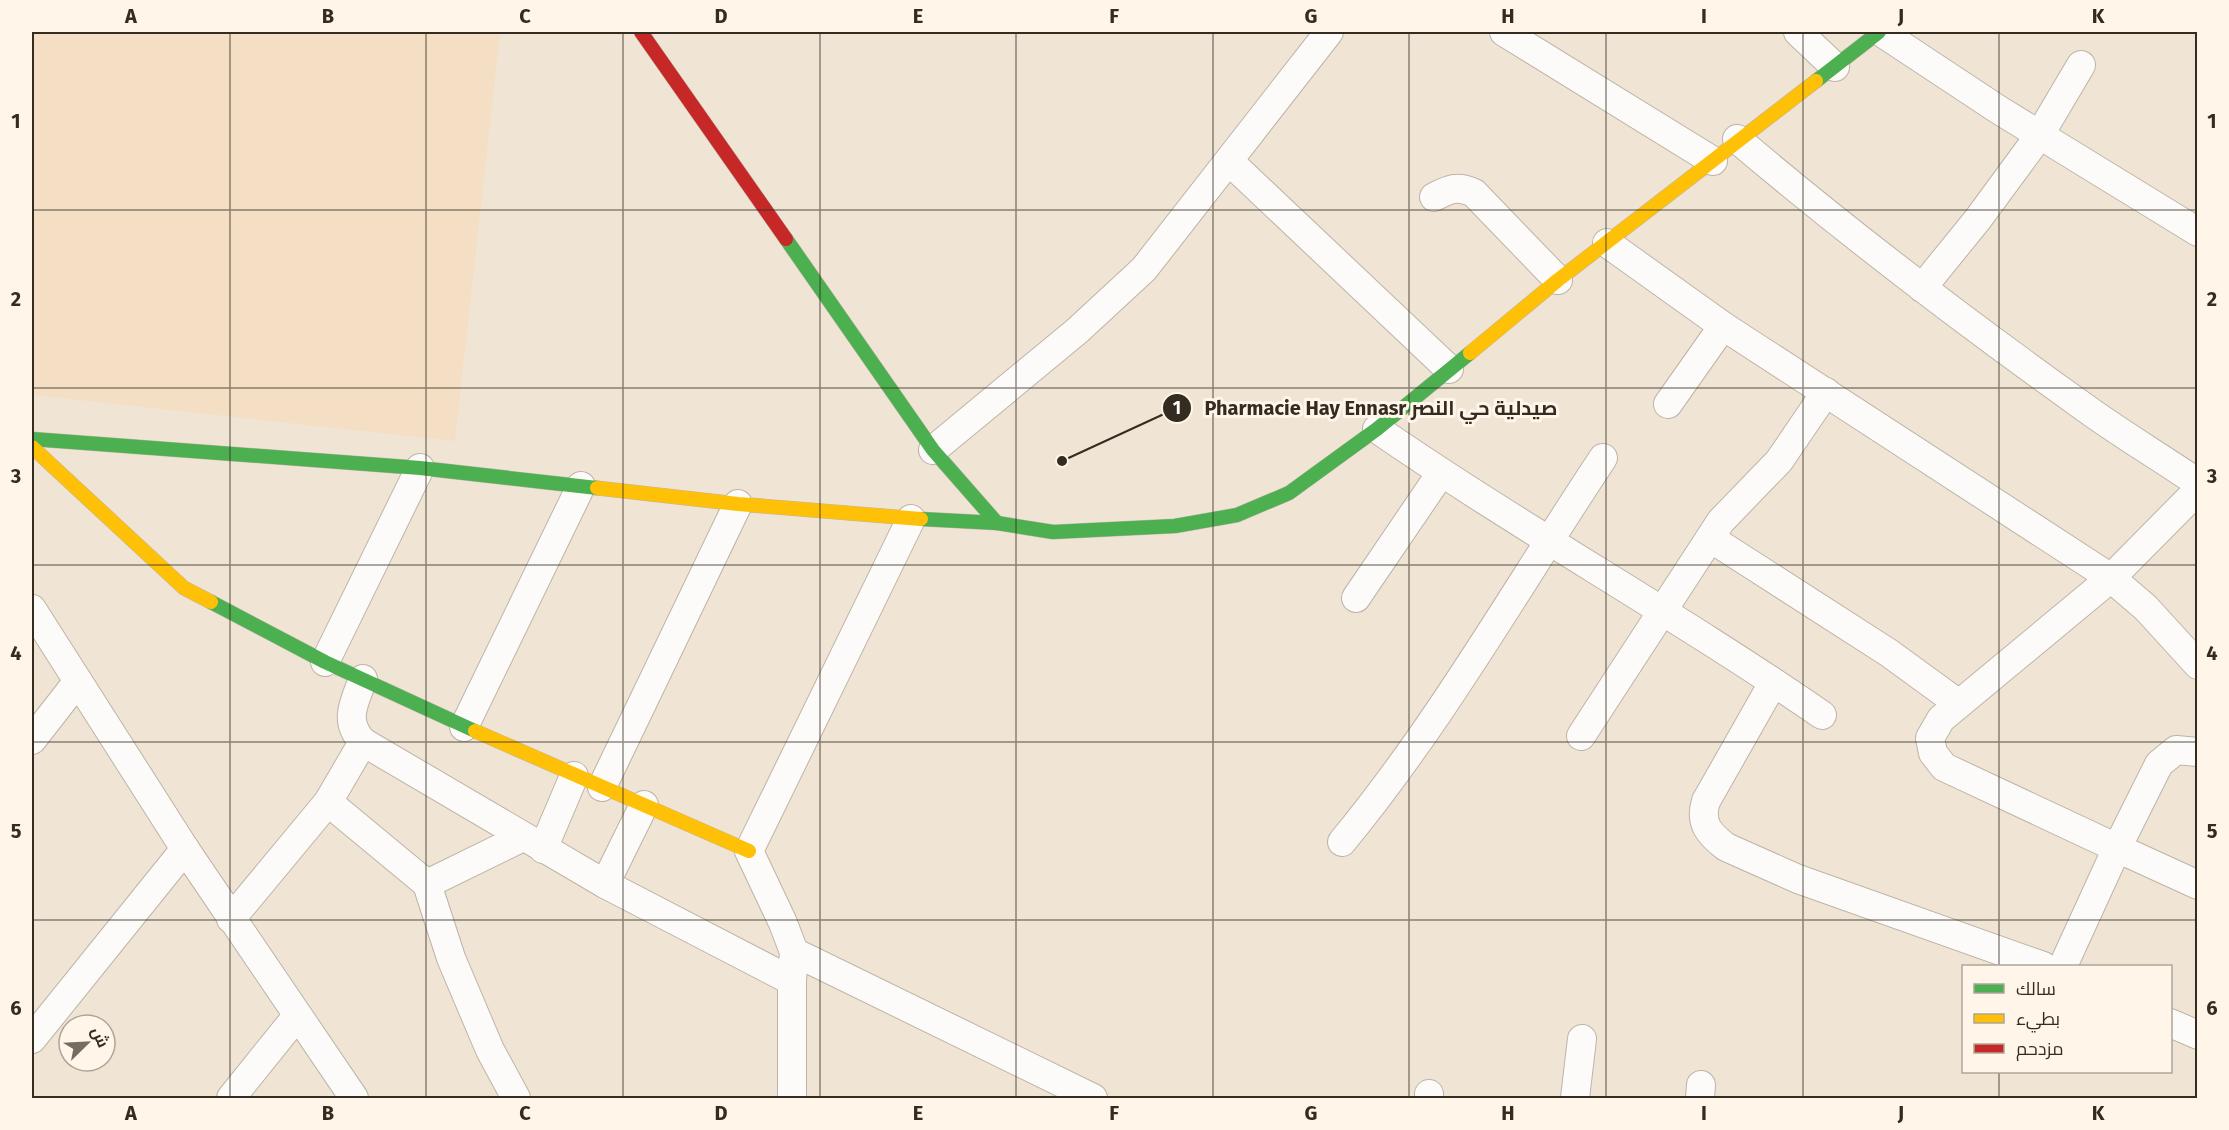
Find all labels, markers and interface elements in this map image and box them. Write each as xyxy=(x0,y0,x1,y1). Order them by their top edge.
text: A xyxy=(124,4,138,28)
text: B xyxy=(322,4,334,28)
text: C xyxy=(519,4,531,28)
text: D xyxy=(714,4,728,28)
text: E xyxy=(913,4,923,28)
text: F xyxy=(1109,4,1119,28)
text: G xyxy=(1305,4,1317,28)
text: H xyxy=(1501,4,1515,28)
text: I xyxy=(1701,4,1707,28)
text: J xyxy=(1897,4,1904,28)
text: K xyxy=(2092,4,2105,28)
text: 1 xyxy=(11,109,21,133)
text: 1 xyxy=(2207,109,2217,133)
text: 2 xyxy=(11,287,21,311)
text: 2 xyxy=(2207,287,2217,311)
callout: Pharmacie Hay Ennasr صيدلية حي النصر xyxy=(1162,389,1569,427)
text: Pharmacie Hay Ennasr صيدلية حي النصر xyxy=(1204,396,1558,424)
text: 1 xyxy=(1173,397,1181,419)
text: 3 xyxy=(10,464,21,488)
text: 3 xyxy=(2206,464,2217,488)
text: 4 xyxy=(10,641,22,665)
text: 4 xyxy=(2206,641,2218,665)
text: 5 xyxy=(11,819,22,843)
text: 5 xyxy=(2207,819,2218,843)
legend xyxy=(1962,965,2172,1073)
text: سالك xyxy=(2016,978,2056,1000)
text: 6 xyxy=(10,996,22,1020)
text: 6 xyxy=(2206,996,2218,1020)
text: بطيء xyxy=(2016,1008,2060,1033)
north arrow xyxy=(57,1013,117,1073)
text: ش xyxy=(87,1024,113,1050)
text: مزدحم xyxy=(2016,1038,2064,1061)
text: A xyxy=(124,1101,138,1125)
text: B xyxy=(322,1101,334,1125)
text: C xyxy=(519,1101,531,1125)
text: D xyxy=(714,1101,728,1125)
text: E xyxy=(913,1101,923,1125)
text: F xyxy=(1109,1101,1119,1125)
text: G xyxy=(1305,1101,1317,1125)
text: H xyxy=(1501,1101,1515,1125)
text: I xyxy=(1701,1101,1707,1125)
text: J xyxy=(1897,1101,1904,1125)
text: K xyxy=(2092,1101,2105,1125)

